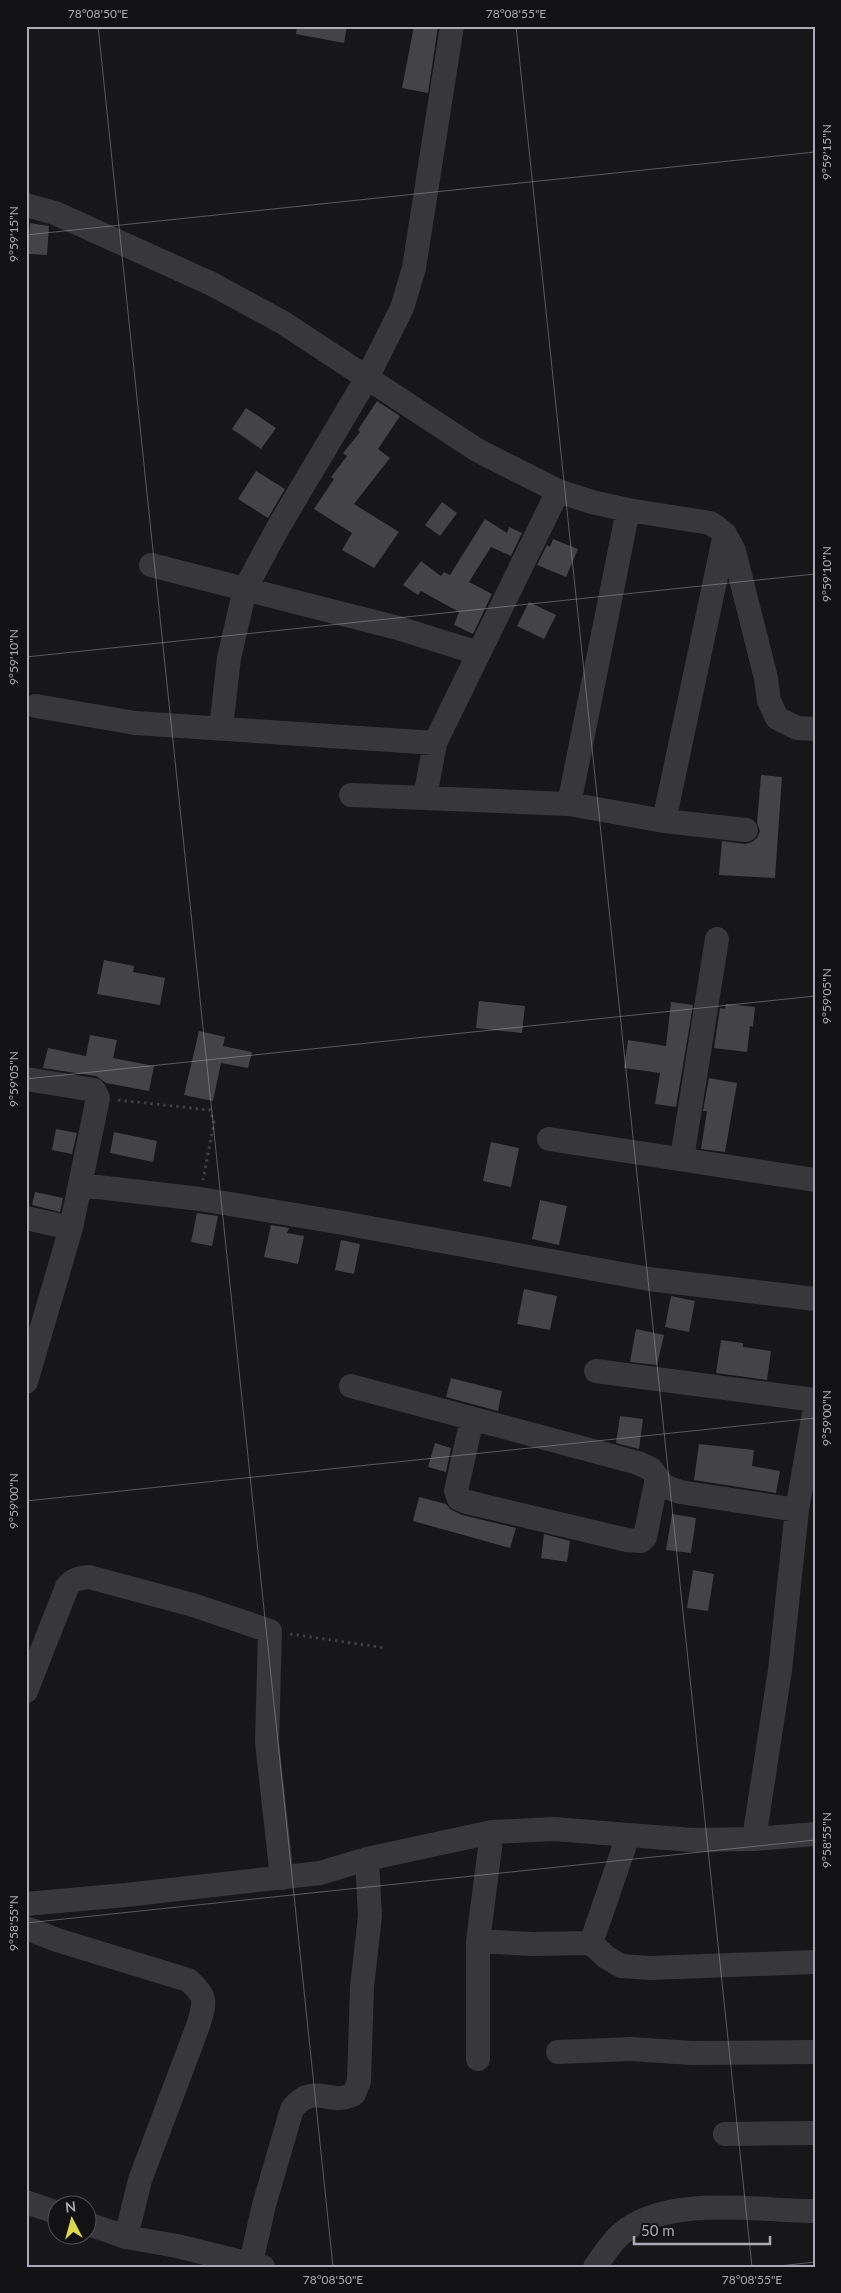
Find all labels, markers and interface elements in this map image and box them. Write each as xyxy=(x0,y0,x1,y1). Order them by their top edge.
text: 78°08'50"E xyxy=(68,6,128,21)
text: 78°08'55"E xyxy=(486,6,546,21)
text: 9°59'15"N xyxy=(819,124,834,180)
text: 9°59'15"N xyxy=(6,206,21,262)
text: 9°59'10"N xyxy=(819,546,834,602)
text: 9°59'10"N xyxy=(6,629,21,685)
text: 9°59'05"N xyxy=(819,968,834,1024)
text: 9°59'05"N xyxy=(6,1051,21,1107)
text: 9°59'00"N xyxy=(819,1390,834,1446)
text: 9°59'00"N xyxy=(6,1473,21,1529)
text: 9°58'55"N xyxy=(819,1812,834,1868)
text: 9°58'55"N xyxy=(6,1895,21,1951)
north arrow xyxy=(48,2196,98,2246)
text: N xyxy=(64,2198,77,2216)
scale bar xyxy=(634,2213,770,2245)
text: 50 m xyxy=(641,2221,675,2239)
text: 78°08'50"E xyxy=(303,2272,363,2287)
text: 78°08'55"E xyxy=(722,2272,782,2287)

